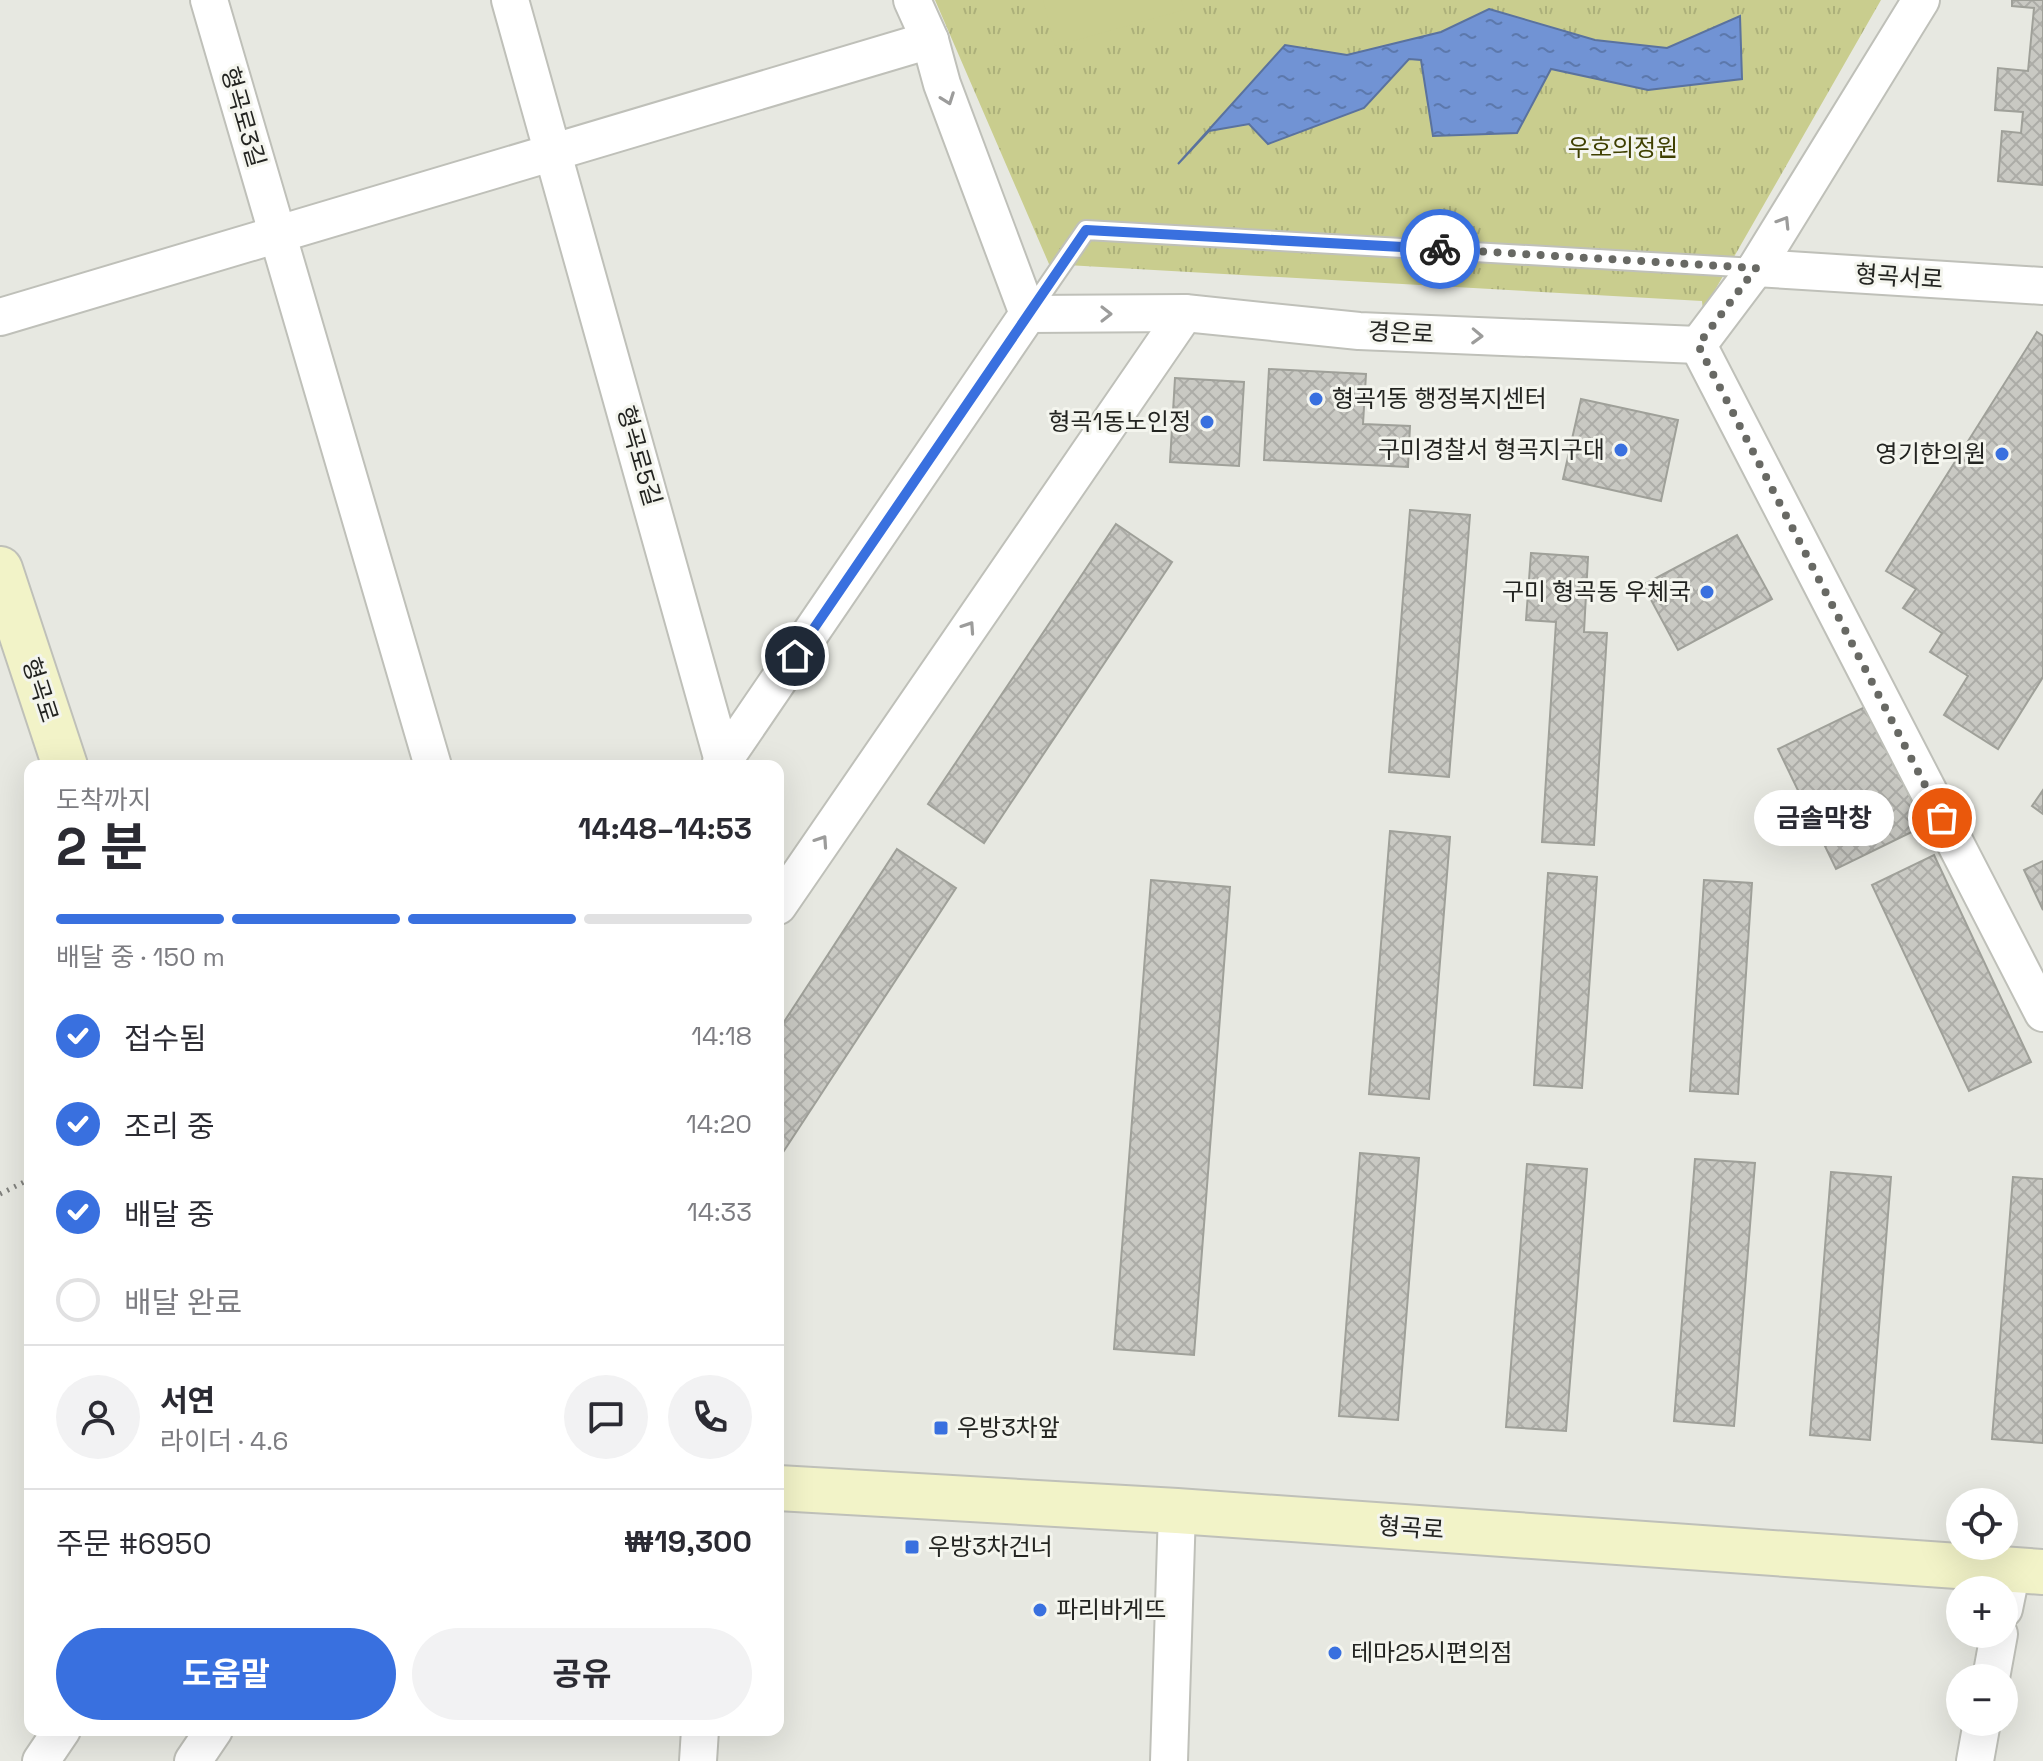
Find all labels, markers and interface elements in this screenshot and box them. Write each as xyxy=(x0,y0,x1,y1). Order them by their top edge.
street label: 형곡로3길 xyxy=(214,63,273,171)
one-way arrow xyxy=(938,91,955,105)
park label: 우호의정원 xyxy=(1568,132,1678,163)
courier xyxy=(1400,209,1480,289)
one-way arrow xyxy=(1775,216,1790,231)
icon: bike xyxy=(1418,227,1462,271)
street label: 형곡서로 xyxy=(1854,258,1944,295)
one-way arrow xyxy=(1100,305,1113,322)
street label: 경은로 xyxy=(1367,315,1435,350)
one-way arrow xyxy=(1471,328,1484,345)
place label: 형곡1동 행정복지센터 xyxy=(1332,383,1547,414)
marker: 형곡1동 행정복지센터 xyxy=(1307,390,1325,408)
street label: 형곡로5길 xyxy=(610,402,669,509)
place label: 형곡1동노인정 xyxy=(1048,406,1191,437)
marker: 형곡1동노인정 xyxy=(1198,413,1216,431)
place label: 구미경찰서 형곡지구대 xyxy=(1378,434,1605,465)
place label: 영기한의원 xyxy=(1876,438,1986,469)
marker: 구미경찰서 형곡지구대 xyxy=(1612,441,1630,459)
marker: 영기한의원 xyxy=(1993,445,2011,463)
place label: 구미 형곡동 우체국 xyxy=(1502,576,1691,607)
marker: 구미 형곡동 우체국 xyxy=(1698,583,1716,601)
one-way arrow xyxy=(959,621,974,636)
pin xyxy=(761,622,829,690)
icon: home xyxy=(773,634,817,678)
street label: 형곡로 xyxy=(15,654,65,726)
text: 도착까지 xyxy=(56,783,152,817)
pin xyxy=(1908,784,1976,852)
callout: 금솔막창 xyxy=(1754,790,1894,846)
icon: bag xyxy=(1920,796,1964,840)
text: 금솔막창 xyxy=(1776,801,1872,835)
text: 14:48–14:53 xyxy=(578,809,752,848)
text: 2 분 xyxy=(56,814,148,880)
one-way arrow xyxy=(812,836,827,850)
text: 배달 중 · 150 m xyxy=(56,940,225,974)
icon: check xyxy=(56,1014,100,1058)
text: 접수됨 xyxy=(124,1019,207,1058)
text: 14:18 xyxy=(691,1019,752,1053)
icon: check xyxy=(56,1102,100,1146)
text: 조리 중 xyxy=(124,1107,215,1146)
text: 14:20 xyxy=(686,1107,752,1141)
icon: check xyxy=(56,1190,100,1234)
text: 배달 중 xyxy=(124,1195,215,1234)
text: 14:33 xyxy=(687,1195,752,1229)
text: 배달 완료 xyxy=(124,1283,242,1322)
button: person xyxy=(56,1375,140,1459)
button: chat xyxy=(564,1375,648,1459)
button: phone xyxy=(668,1375,752,1459)
text: 서연 xyxy=(160,1381,215,1420)
place label: 우방3차앞 xyxy=(957,1412,1060,1443)
marker: 우방3차앞 xyxy=(932,1419,950,1437)
text: 라이더 · 4.6 xyxy=(160,1424,289,1458)
map controls xyxy=(1946,1488,2018,1736)
button: locate xyxy=(1946,1488,2018,1560)
street label: 형곡로 xyxy=(1377,1510,1445,1545)
text: ₩19,300 xyxy=(624,1522,752,1561)
text: 주문 #6950 xyxy=(56,1524,212,1563)
place label: 우방3차건너 xyxy=(928,1531,1053,1562)
marker: 우방3차건너 xyxy=(903,1538,921,1556)
button: + xyxy=(1946,1576,2018,1648)
place label: 파리바게뜨 xyxy=(1056,1594,1166,1625)
marker: 파리바게뜨 xyxy=(1031,1601,1049,1619)
button: 도움말 xyxy=(56,1628,396,1720)
button: 공유 xyxy=(412,1628,752,1720)
place label: 테마25시편의점 xyxy=(1351,1637,1512,1668)
marker: 테마25시편의점 xyxy=(1326,1644,1344,1662)
button: − xyxy=(1946,1664,2018,1736)

